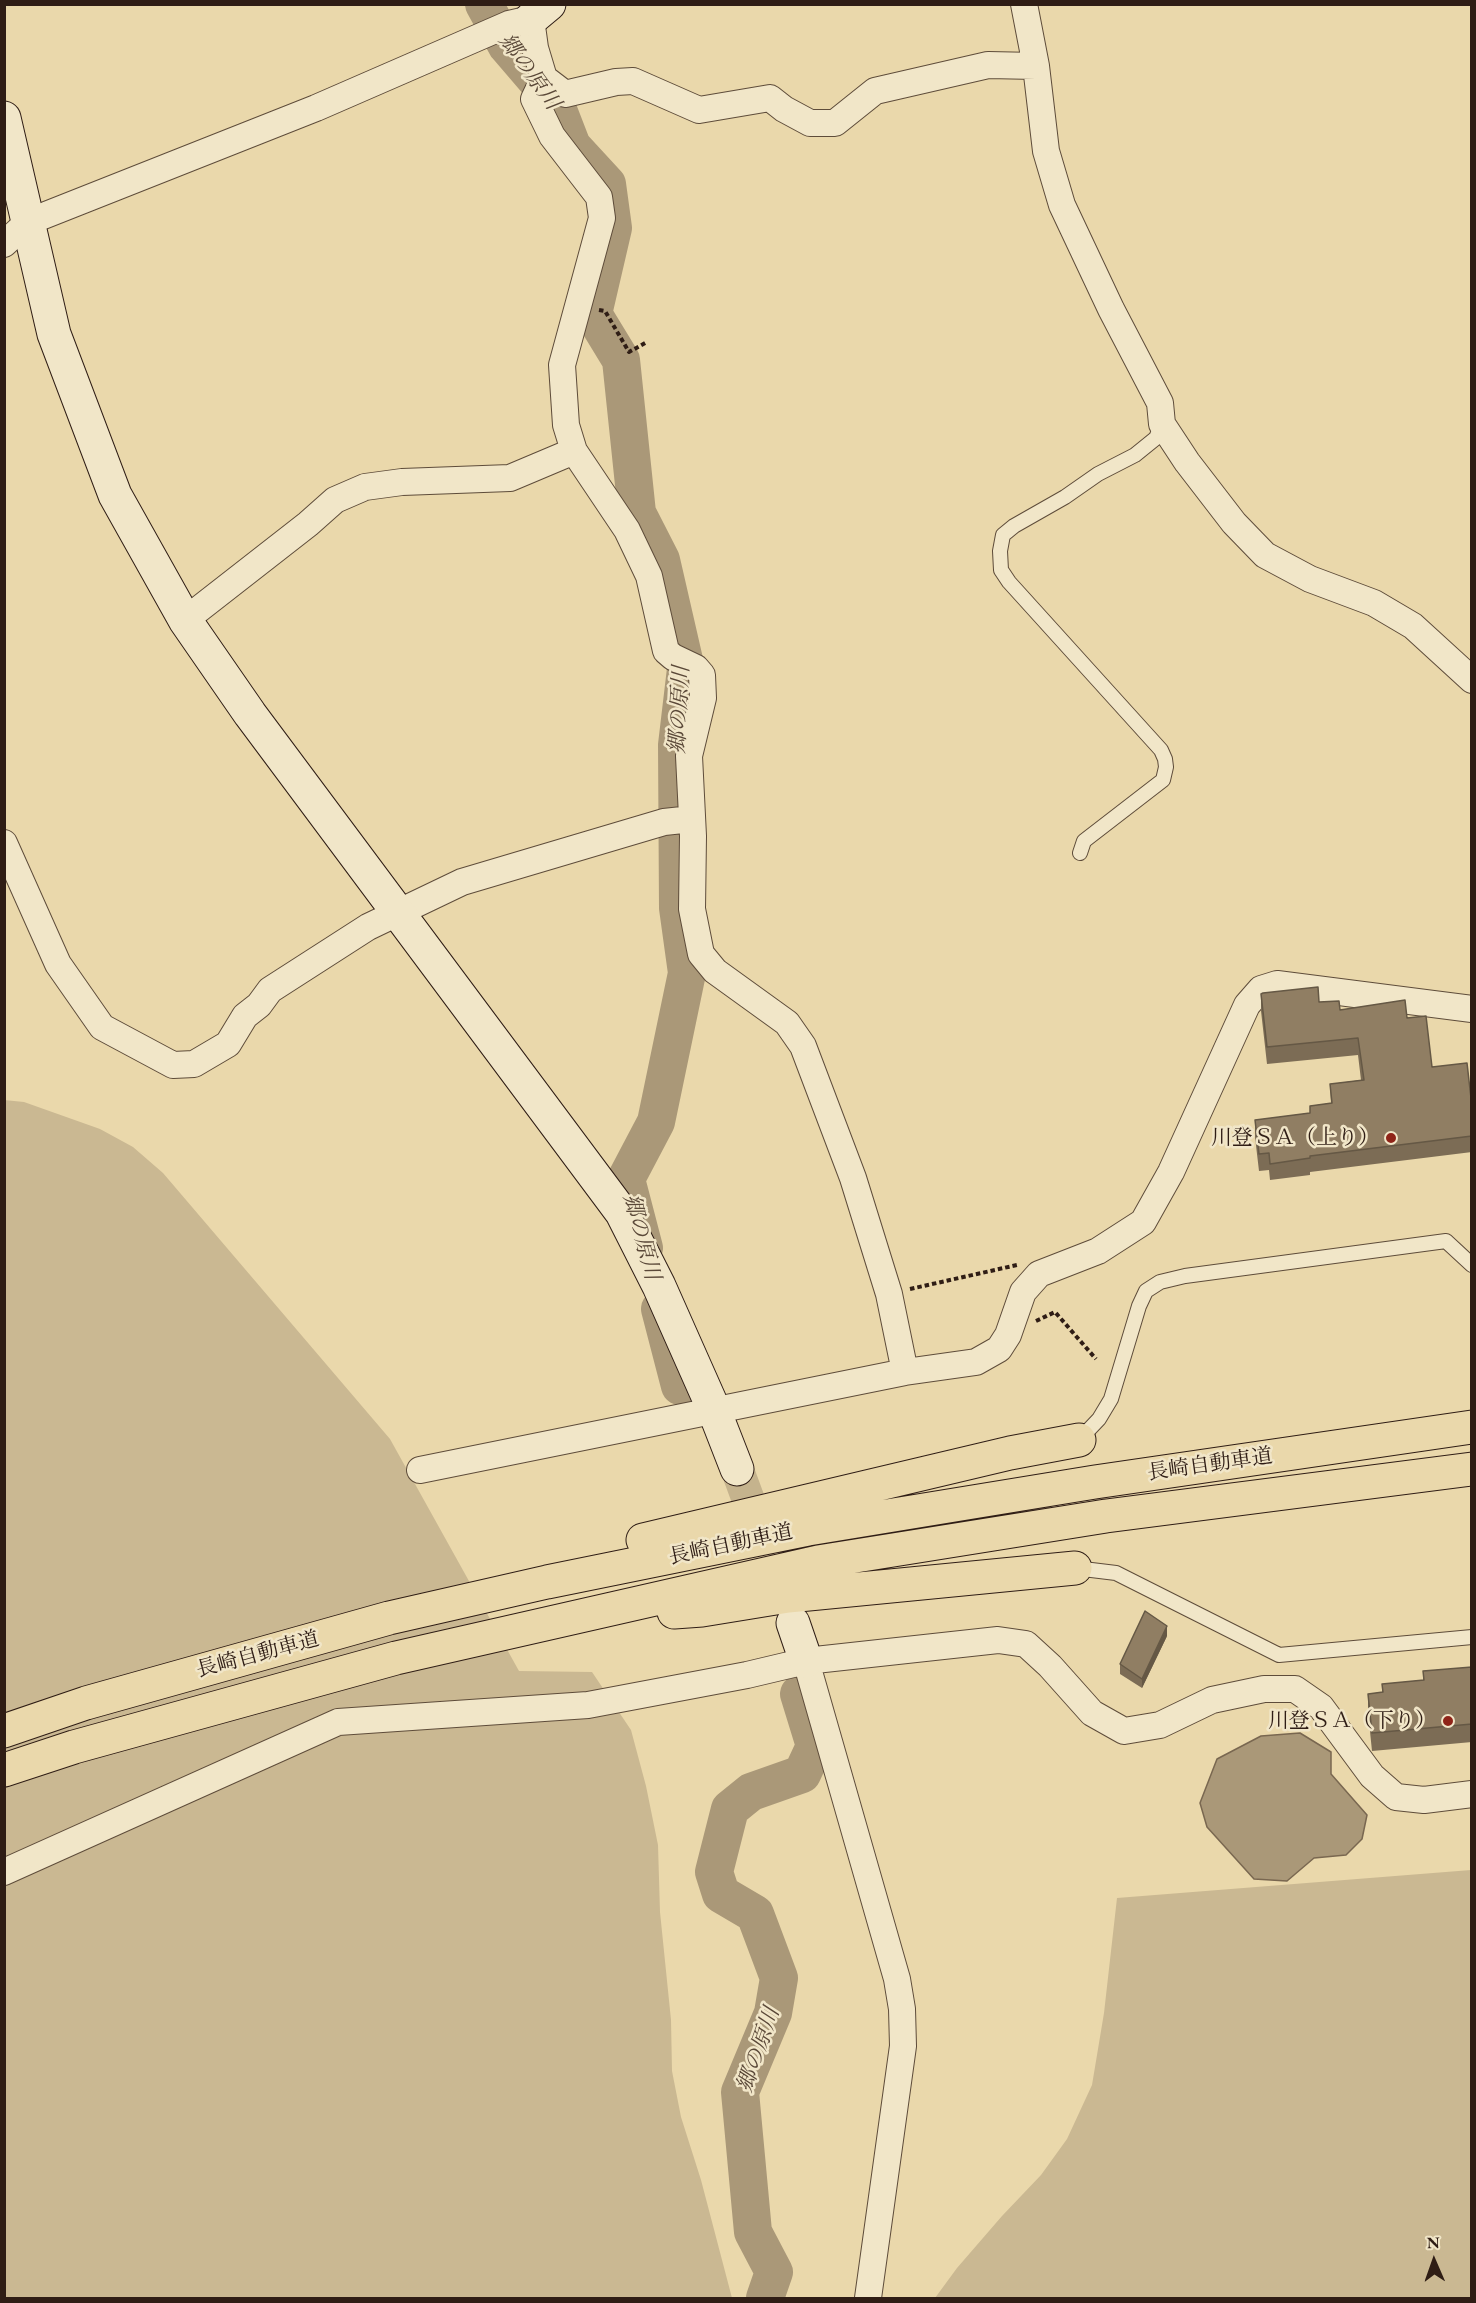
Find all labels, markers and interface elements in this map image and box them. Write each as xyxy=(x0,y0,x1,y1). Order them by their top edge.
water label: 郷の原川 xyxy=(492,29,566,115)
water label: 郷の原川 xyxy=(665,665,695,755)
place label: 川登ＳＡ（上り） xyxy=(1211,1125,1379,1151)
marker: 川登ＳＡ（上り） xyxy=(1384,1131,1398,1145)
water label: 郷の原川 xyxy=(617,1191,665,1283)
street label: 長崎自動車道 xyxy=(1146,1444,1274,1486)
street label: 長崎自動車道 xyxy=(667,1520,795,1570)
street label: 長崎自動車道 xyxy=(194,1627,322,1683)
place label: 川登ＳＡ（下り） xyxy=(1268,1708,1436,1734)
marker: 川登ＳＡ（下り） xyxy=(1441,1714,1455,1728)
water label: 郷の原川 xyxy=(732,2004,786,2096)
north arrow xyxy=(1404,2231,1464,2291)
text: N xyxy=(1427,2232,1440,2253)

